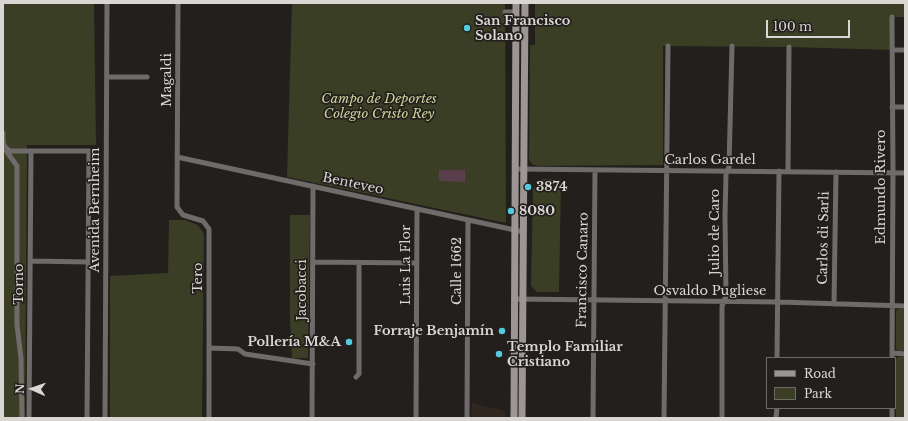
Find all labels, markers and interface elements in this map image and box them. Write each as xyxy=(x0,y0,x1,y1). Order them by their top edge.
scale bar xyxy=(768,12,852,38)
place label: San Francisco Solano xyxy=(475,13,570,44)
text: 100 m xyxy=(773,19,812,34)
marker: San Francisco Solano xyxy=(462,23,472,33)
street label: Magaldi xyxy=(159,53,175,107)
park label: Campo de Deportes Colegio Cristo Rey xyxy=(321,91,437,122)
street label: Edmundo Rivero xyxy=(873,129,889,245)
street label: Avenida Bernheim xyxy=(87,148,103,272)
street label: Carlos Gardel xyxy=(664,152,756,168)
street label: Benteveo xyxy=(321,170,385,198)
place label: 3874 xyxy=(536,179,568,195)
marker: 3874 xyxy=(523,182,533,192)
street label: Julio de Caro xyxy=(707,189,723,275)
street label: Carlos di Sarli xyxy=(815,191,833,285)
place label: 8080 xyxy=(519,203,555,219)
marker: 8080 xyxy=(506,206,516,216)
street label: Francisco Canaro xyxy=(574,212,592,328)
street label: Luis La Flor xyxy=(398,225,414,305)
street label: Calle 1662 xyxy=(449,237,465,305)
street label: Jacobacci xyxy=(294,259,310,321)
street label: Tero xyxy=(190,262,206,294)
street label: Torno xyxy=(11,263,27,305)
street label: Osvaldo Pugliese xyxy=(653,283,767,299)
place label: Forraje Benjamín xyxy=(373,323,494,339)
marker: Forraje Benjamín xyxy=(497,326,507,336)
place label: Pollería M&A xyxy=(247,334,341,350)
marker: Pollería M&A xyxy=(344,337,354,347)
place label: Templo Familiar Cristiano xyxy=(507,339,623,370)
marker: Templo Familiar Cristiano xyxy=(494,349,504,359)
legend xyxy=(766,357,896,409)
text: Road xyxy=(804,366,836,381)
north arrow xyxy=(12,369,52,409)
text: N xyxy=(13,383,27,394)
text: Park xyxy=(804,386,832,401)

